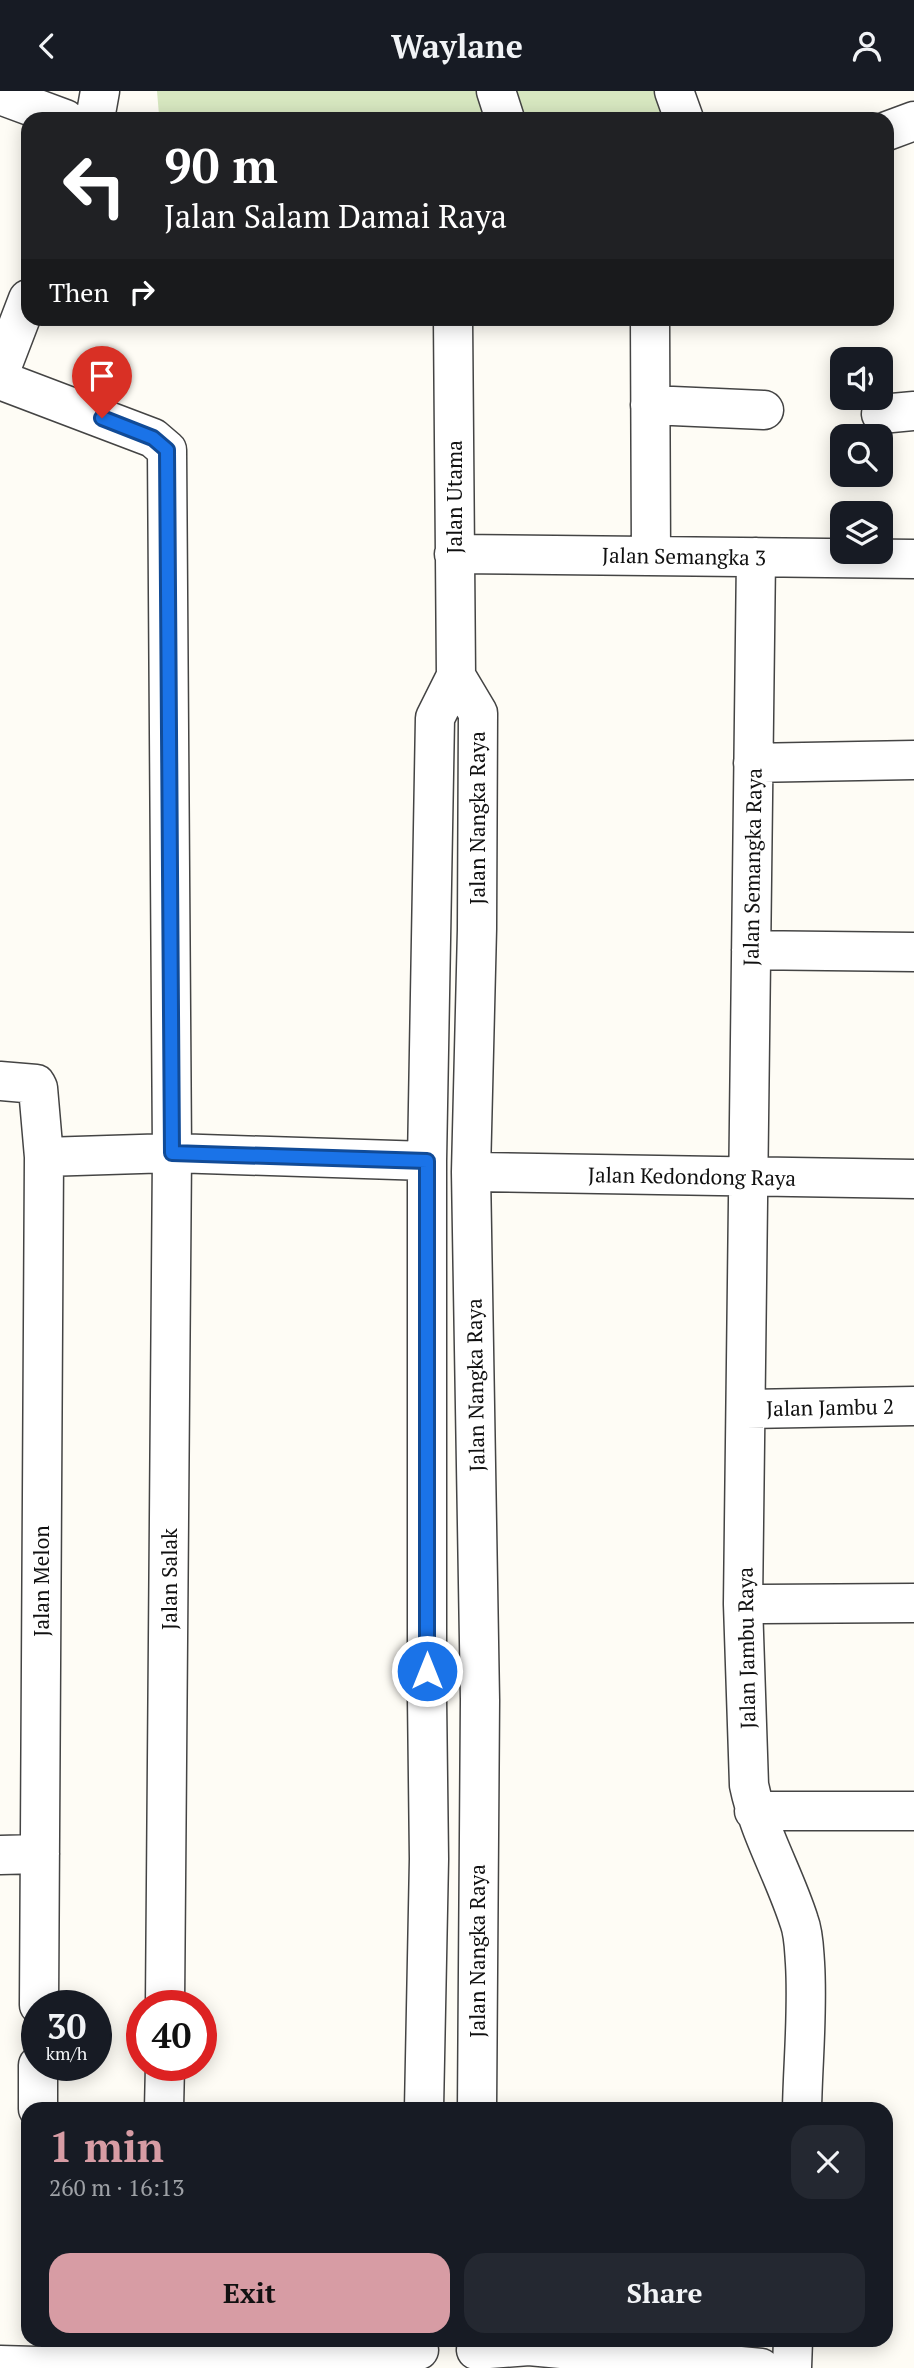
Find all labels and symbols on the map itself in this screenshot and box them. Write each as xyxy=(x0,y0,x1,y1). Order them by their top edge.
pin xyxy=(72,346,132,418)
street label: Jalan Utama xyxy=(440,440,468,554)
street label: Jalan Semangka 3 xyxy=(602,541,766,571)
street label: Jalan Nangka Raya xyxy=(463,731,491,905)
street label: Jalan Semangka Raya xyxy=(736,767,768,966)
street label: Jalan Kedondong Raya xyxy=(588,1160,797,1192)
street label: Jalan Nangka Raya xyxy=(459,1298,491,1472)
street label: Jalan Jambu 2 xyxy=(766,1392,894,1422)
street label: Jalan Melon xyxy=(27,1525,55,1637)
street label: Jalan Salak xyxy=(155,1528,183,1630)
street label: Jalan Jambu Raya xyxy=(731,1566,761,1729)
position arrow xyxy=(390,1634,464,1708)
street label: Jalan Nangka Raya xyxy=(463,1864,491,2038)
speed limit sign: 40 xyxy=(126,1990,217,2081)

